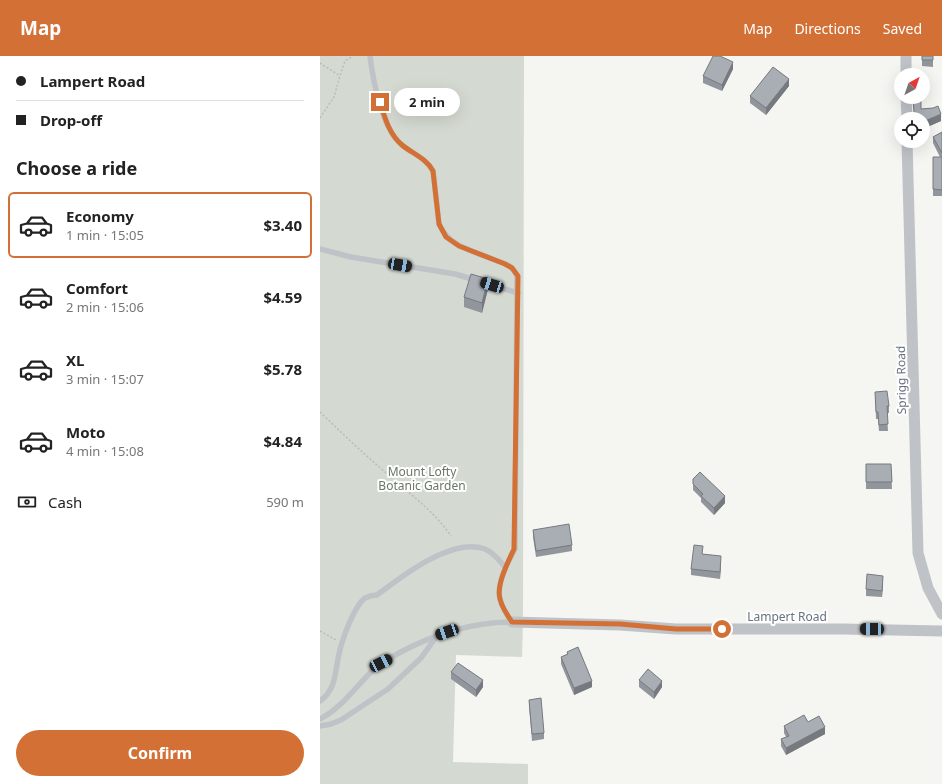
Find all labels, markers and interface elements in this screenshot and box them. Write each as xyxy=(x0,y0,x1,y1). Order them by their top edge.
text: Map xyxy=(20,15,61,41)
text: Map xyxy=(743,19,772,38)
text: Directions xyxy=(794,19,861,38)
text: Saved xyxy=(883,19,922,38)
north arrow xyxy=(894,68,930,104)
map controls xyxy=(894,68,930,148)
text: Lampert Road xyxy=(40,71,145,91)
callout: 2 min xyxy=(394,88,460,116)
route end xyxy=(371,93,389,111)
text: 2 min xyxy=(409,93,445,111)
text: Drop-off xyxy=(40,110,102,130)
button: locate xyxy=(894,112,930,148)
text: Choose a ride xyxy=(16,156,137,180)
text: Economy xyxy=(66,206,134,226)
icon: car xyxy=(18,207,54,243)
text: $3.40 xyxy=(263,215,302,235)
text: 1 min · 15:05 xyxy=(66,226,144,244)
car xyxy=(387,257,413,273)
car xyxy=(479,276,505,294)
text: Comfort xyxy=(66,278,128,298)
icon: car xyxy=(18,279,54,315)
text: $4.59 xyxy=(263,287,302,307)
text: 2 min · 15:06 xyxy=(66,298,144,316)
street label: Sprigg Road xyxy=(892,345,910,415)
text: XL xyxy=(66,350,84,370)
icon: car xyxy=(18,351,54,387)
text: $5.78 xyxy=(263,359,302,379)
text: 3 min · 15:07 xyxy=(66,370,144,388)
text: Moto xyxy=(66,422,105,442)
icon: car xyxy=(18,423,54,459)
text: $4.84 xyxy=(263,431,302,451)
text: 4 min · 15:08 xyxy=(66,442,144,460)
park label: Mount Lofty Botanic Garden xyxy=(378,463,466,494)
icon: cash xyxy=(16,491,38,513)
text: Cash xyxy=(48,492,82,512)
text: 590 m xyxy=(266,493,304,511)
street label: Lampert Road xyxy=(747,608,827,625)
route start xyxy=(713,620,731,638)
car xyxy=(434,622,460,642)
car xyxy=(860,623,884,635)
car xyxy=(368,652,394,674)
button: Confirm xyxy=(16,730,304,776)

